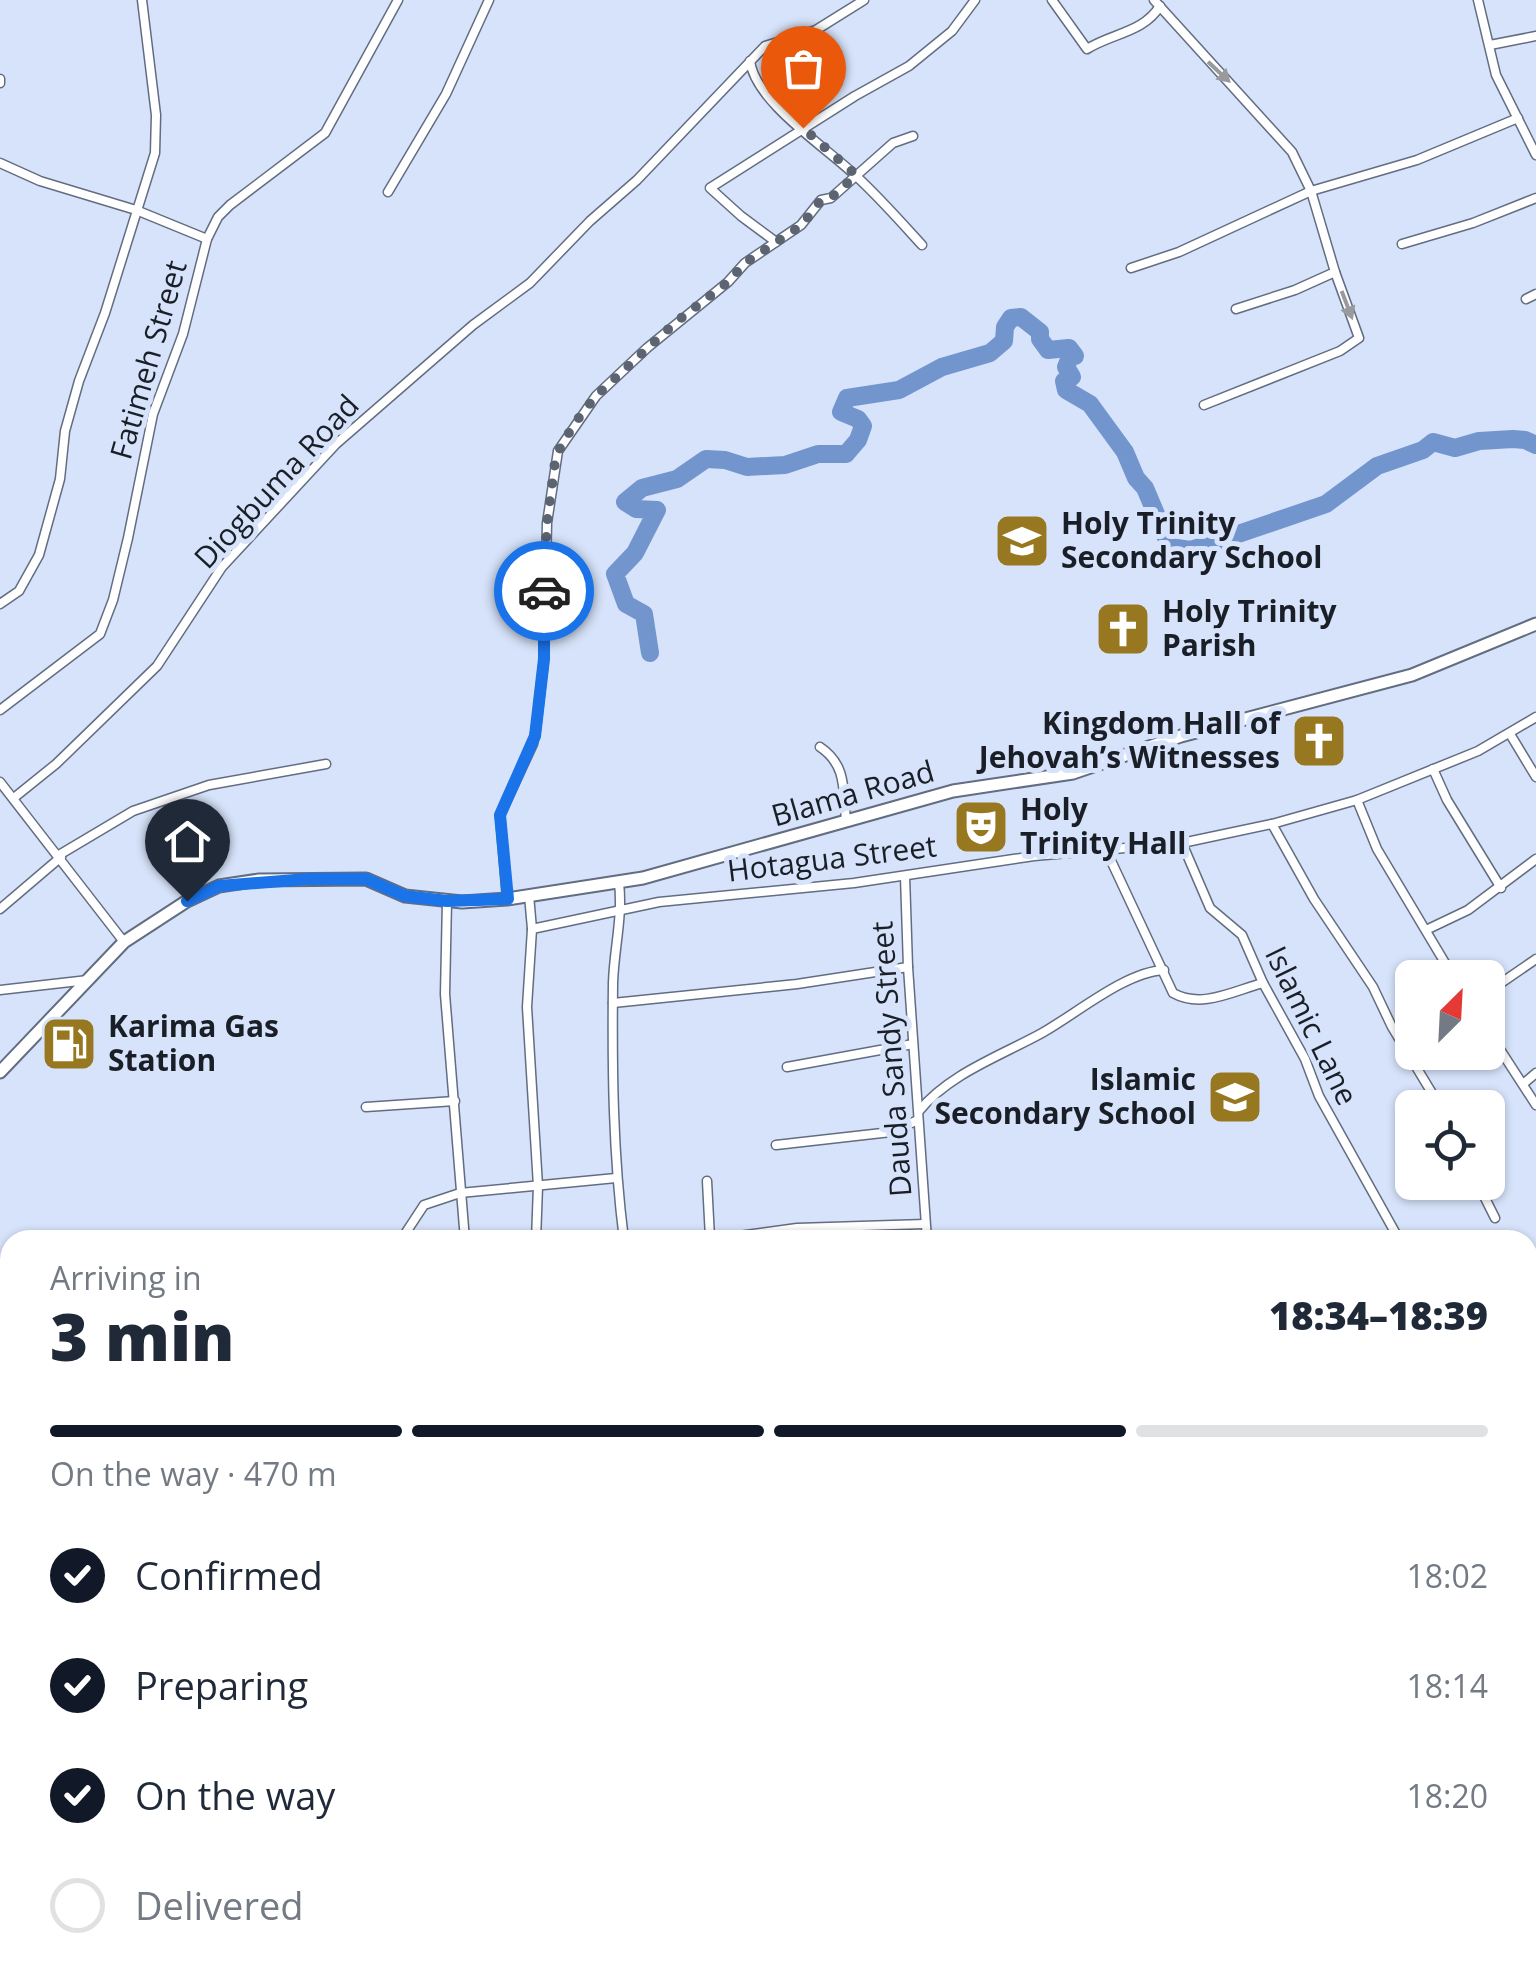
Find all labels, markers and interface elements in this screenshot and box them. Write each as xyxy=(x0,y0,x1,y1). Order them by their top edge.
pin xyxy=(761,26,846,129)
icon: bag xyxy=(776,41,831,96)
one-way arrow xyxy=(1206,60,1230,83)
street label: Fatimeh Street xyxy=(100,255,196,464)
one-way arrow xyxy=(1340,291,1355,321)
street label: Diogbuma Road xyxy=(184,385,367,577)
place label: Holy Trinity Secondary School xyxy=(1061,502,1323,577)
school or university icon: Holy Trinity Secondary School xyxy=(992,511,1052,571)
courier xyxy=(494,541,594,641)
icon: car xyxy=(517,564,572,619)
place label: Holy Trinity Parish xyxy=(1162,590,1338,665)
church icon: Holy Trinity Parish xyxy=(1093,599,1153,659)
place label: Kingdom Hall of Jehovah’s Witnesses xyxy=(976,702,1281,777)
church icon: Kingdom Hall of Jehovah’s Witnesses xyxy=(1289,711,1349,771)
street label: Blama Road xyxy=(766,750,939,835)
place label: Holy Trinity Hall xyxy=(1020,788,1186,863)
theatre icon: Holy Trinity Hall xyxy=(951,797,1011,857)
pin xyxy=(145,799,230,902)
icon: home xyxy=(160,814,215,869)
street label: Hotagua Street xyxy=(725,824,939,891)
street label: Dauda Sandy Street xyxy=(860,920,921,1198)
street label: Islamic Lane xyxy=(1256,939,1368,1112)
north arrow xyxy=(1395,960,1505,1070)
map controls xyxy=(1395,960,1505,1200)
place label: Karima Gas Station xyxy=(108,1005,279,1080)
fuel station icon: Karima Gas Station xyxy=(39,1014,99,1074)
place label: Islamic Secondary School xyxy=(934,1058,1196,1133)
school or university icon: Islamic Secondary School xyxy=(1205,1067,1265,1127)
button: locate xyxy=(1395,1090,1505,1200)
text: Arriving in xyxy=(50,1256,202,1299)
text: 18:34–18:39 xyxy=(1269,1289,1488,1341)
text: 3 min xyxy=(50,1292,235,1380)
text: On the way · 470 m xyxy=(50,1452,337,1495)
icon: check xyxy=(50,1548,105,1603)
text: Confirmed xyxy=(135,1549,323,1601)
text: 18:02 xyxy=(1406,1554,1488,1597)
icon: check xyxy=(50,1658,105,1713)
text: Preparing xyxy=(135,1659,308,1711)
text: 18:14 xyxy=(1406,1664,1488,1707)
icon: check xyxy=(50,1768,105,1823)
text: On the way xyxy=(135,1769,335,1821)
text: 18:20 xyxy=(1406,1774,1488,1817)
text: Delivered xyxy=(135,1879,304,1931)

